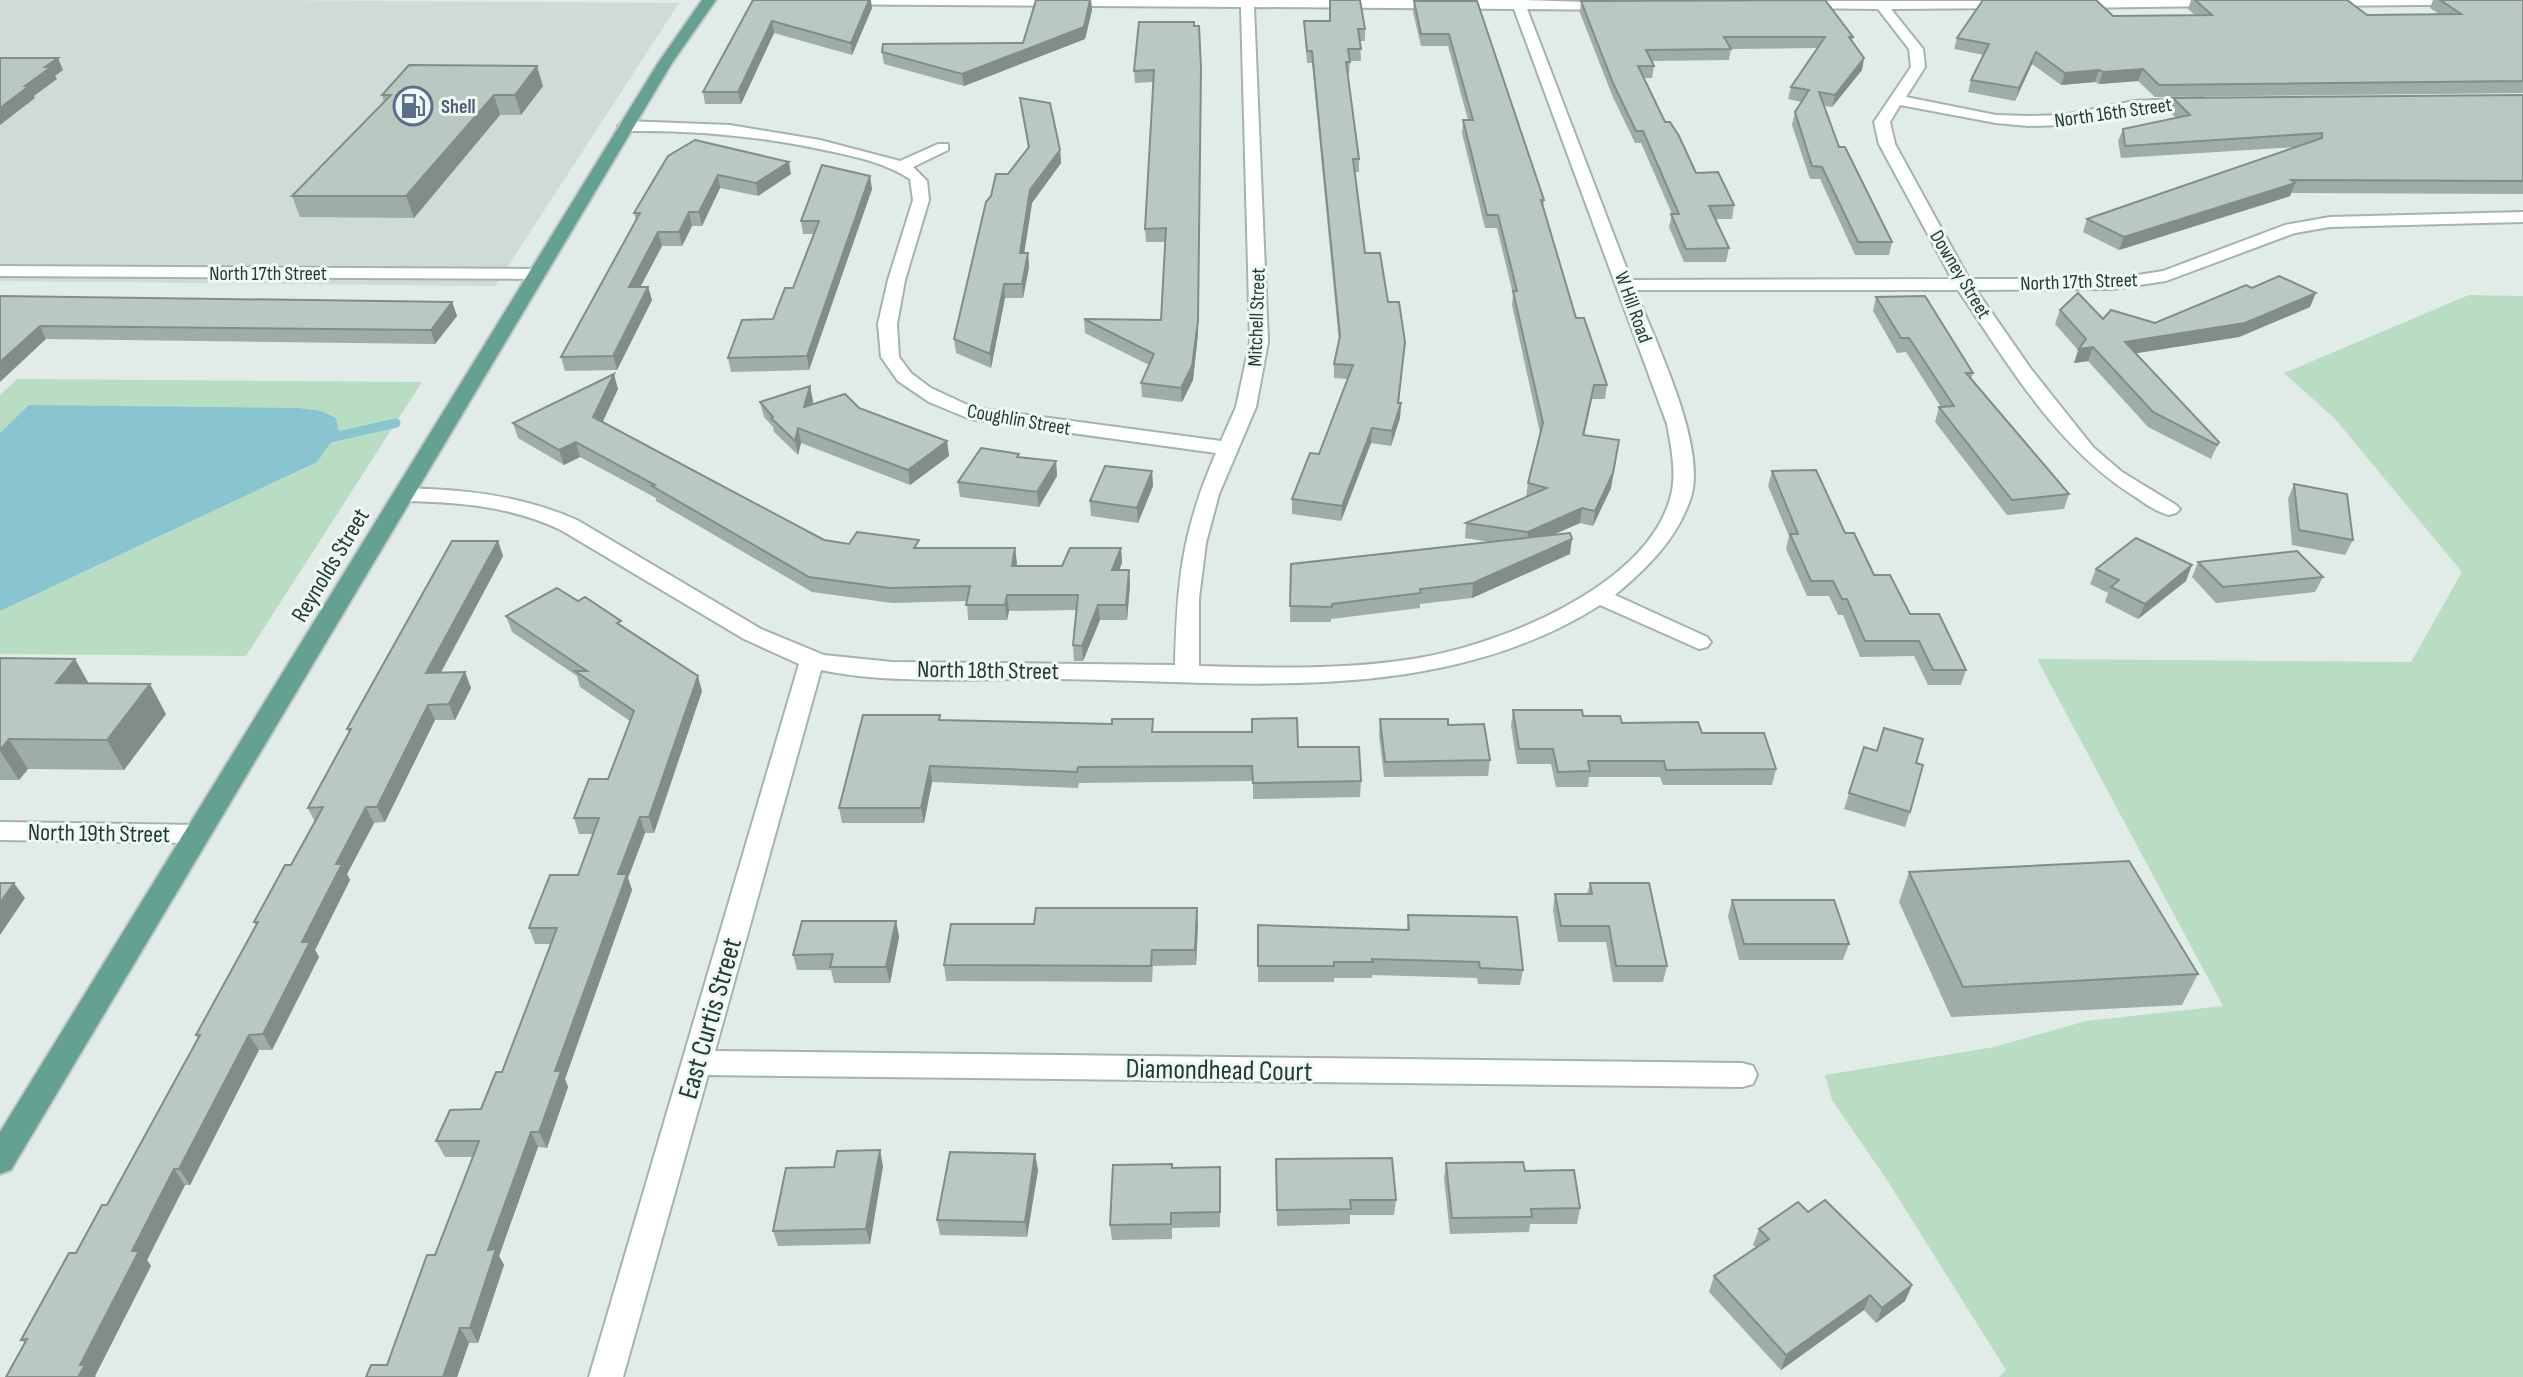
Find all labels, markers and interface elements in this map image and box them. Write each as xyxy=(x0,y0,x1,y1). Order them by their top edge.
fuel station icon: Shell xyxy=(392,85,434,127)
street label: North 16th Street xyxy=(2053,93,2173,133)
place label: Shell xyxy=(441,95,476,119)
street label: Downey Street xyxy=(1924,226,1996,323)
street label: North 17th Street xyxy=(209,262,327,286)
street label: Mitchell Street xyxy=(1243,267,1271,367)
street label: W Hill Road xyxy=(1609,268,1657,346)
street label: North 17th Street xyxy=(2020,268,2138,296)
street label: Coughlin Street xyxy=(965,399,1072,441)
street label: Reynolds Street xyxy=(285,503,376,627)
street label: North 18th Street xyxy=(917,655,1059,686)
street label: North 19th Street xyxy=(28,818,170,849)
street label: East Curtis Street xyxy=(672,934,749,1103)
street label: Diamondhead Court xyxy=(1125,1052,1313,1089)

